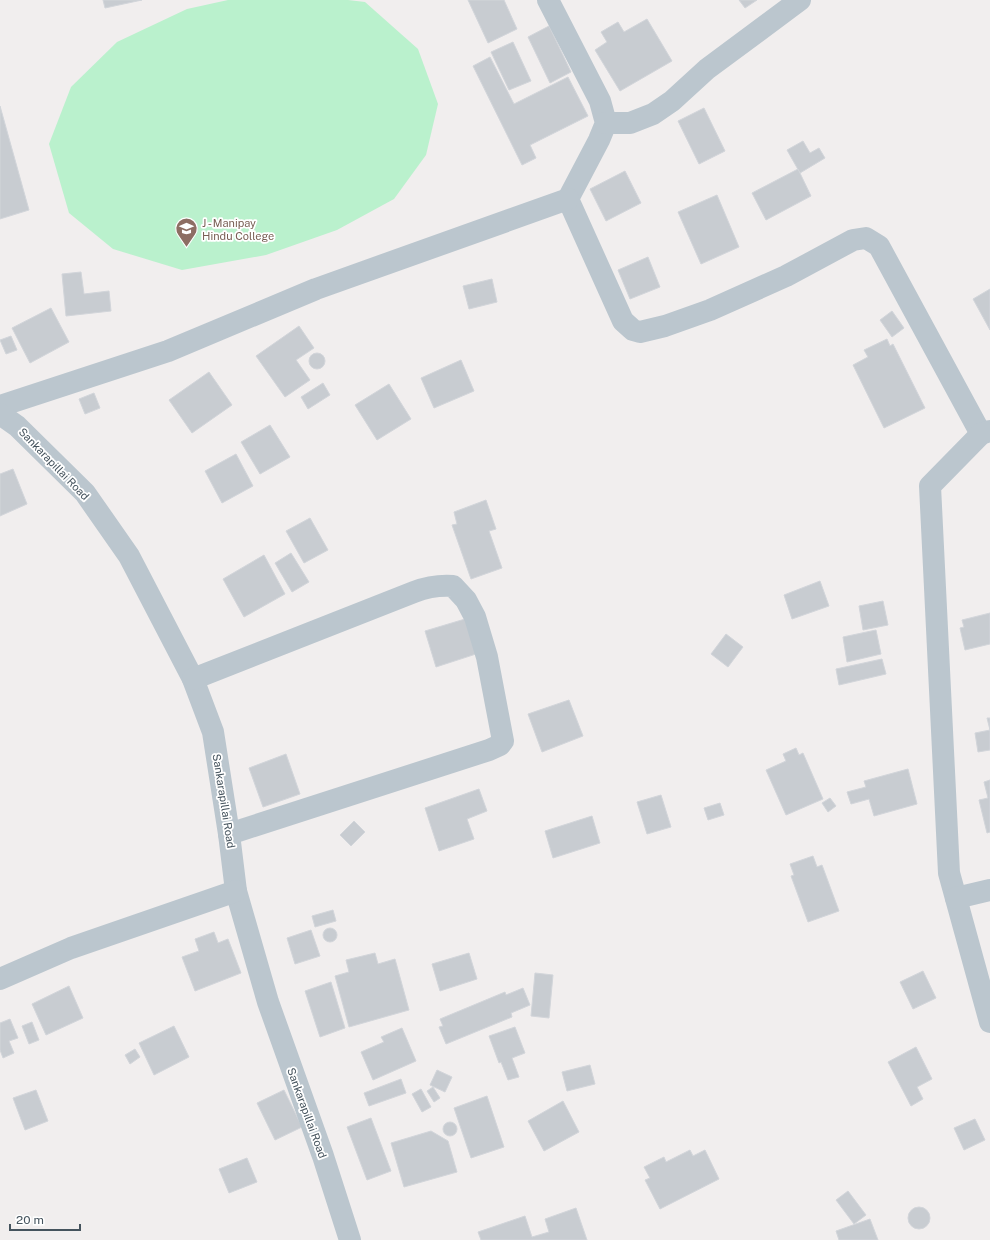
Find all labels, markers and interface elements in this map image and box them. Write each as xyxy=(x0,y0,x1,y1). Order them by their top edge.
school or university icon: J - Manipay Hindu College xyxy=(173,216,199,249)
place label: J - Manipay Hindu College xyxy=(202,217,274,242)
street label: Sankarapillai Road xyxy=(17,426,91,502)
street label: Sankarapillai Road xyxy=(211,753,237,849)
street label: Sankarapillai Road xyxy=(285,1066,329,1160)
scale bar xyxy=(10,1206,80,1232)
text: 20 m xyxy=(16,1213,44,1227)

